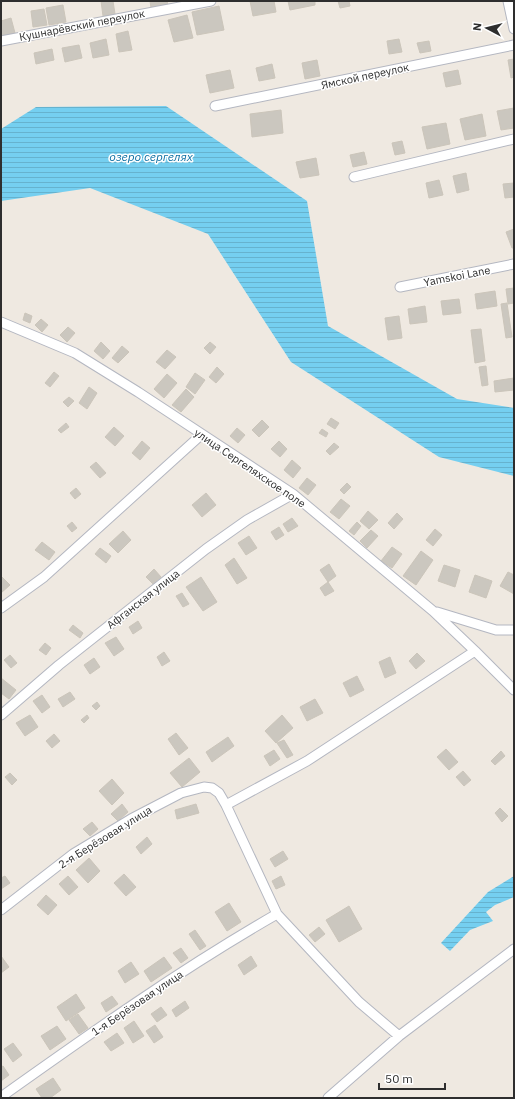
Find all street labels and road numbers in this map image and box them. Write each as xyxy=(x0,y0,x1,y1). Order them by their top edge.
street label: Кушнарёвский переулок xyxy=(18,6,146,44)
street label: Ямской переулок xyxy=(320,60,410,92)
street label: Yamskoi Lane xyxy=(422,263,492,289)
street label: улица Сергеляхское поле xyxy=(192,425,308,511)
street label: Афганская улица xyxy=(104,566,182,632)
street label: 2-я Берёзовая улица xyxy=(56,803,154,871)
street label: 1-я Берёзовая улица xyxy=(89,967,186,1039)

